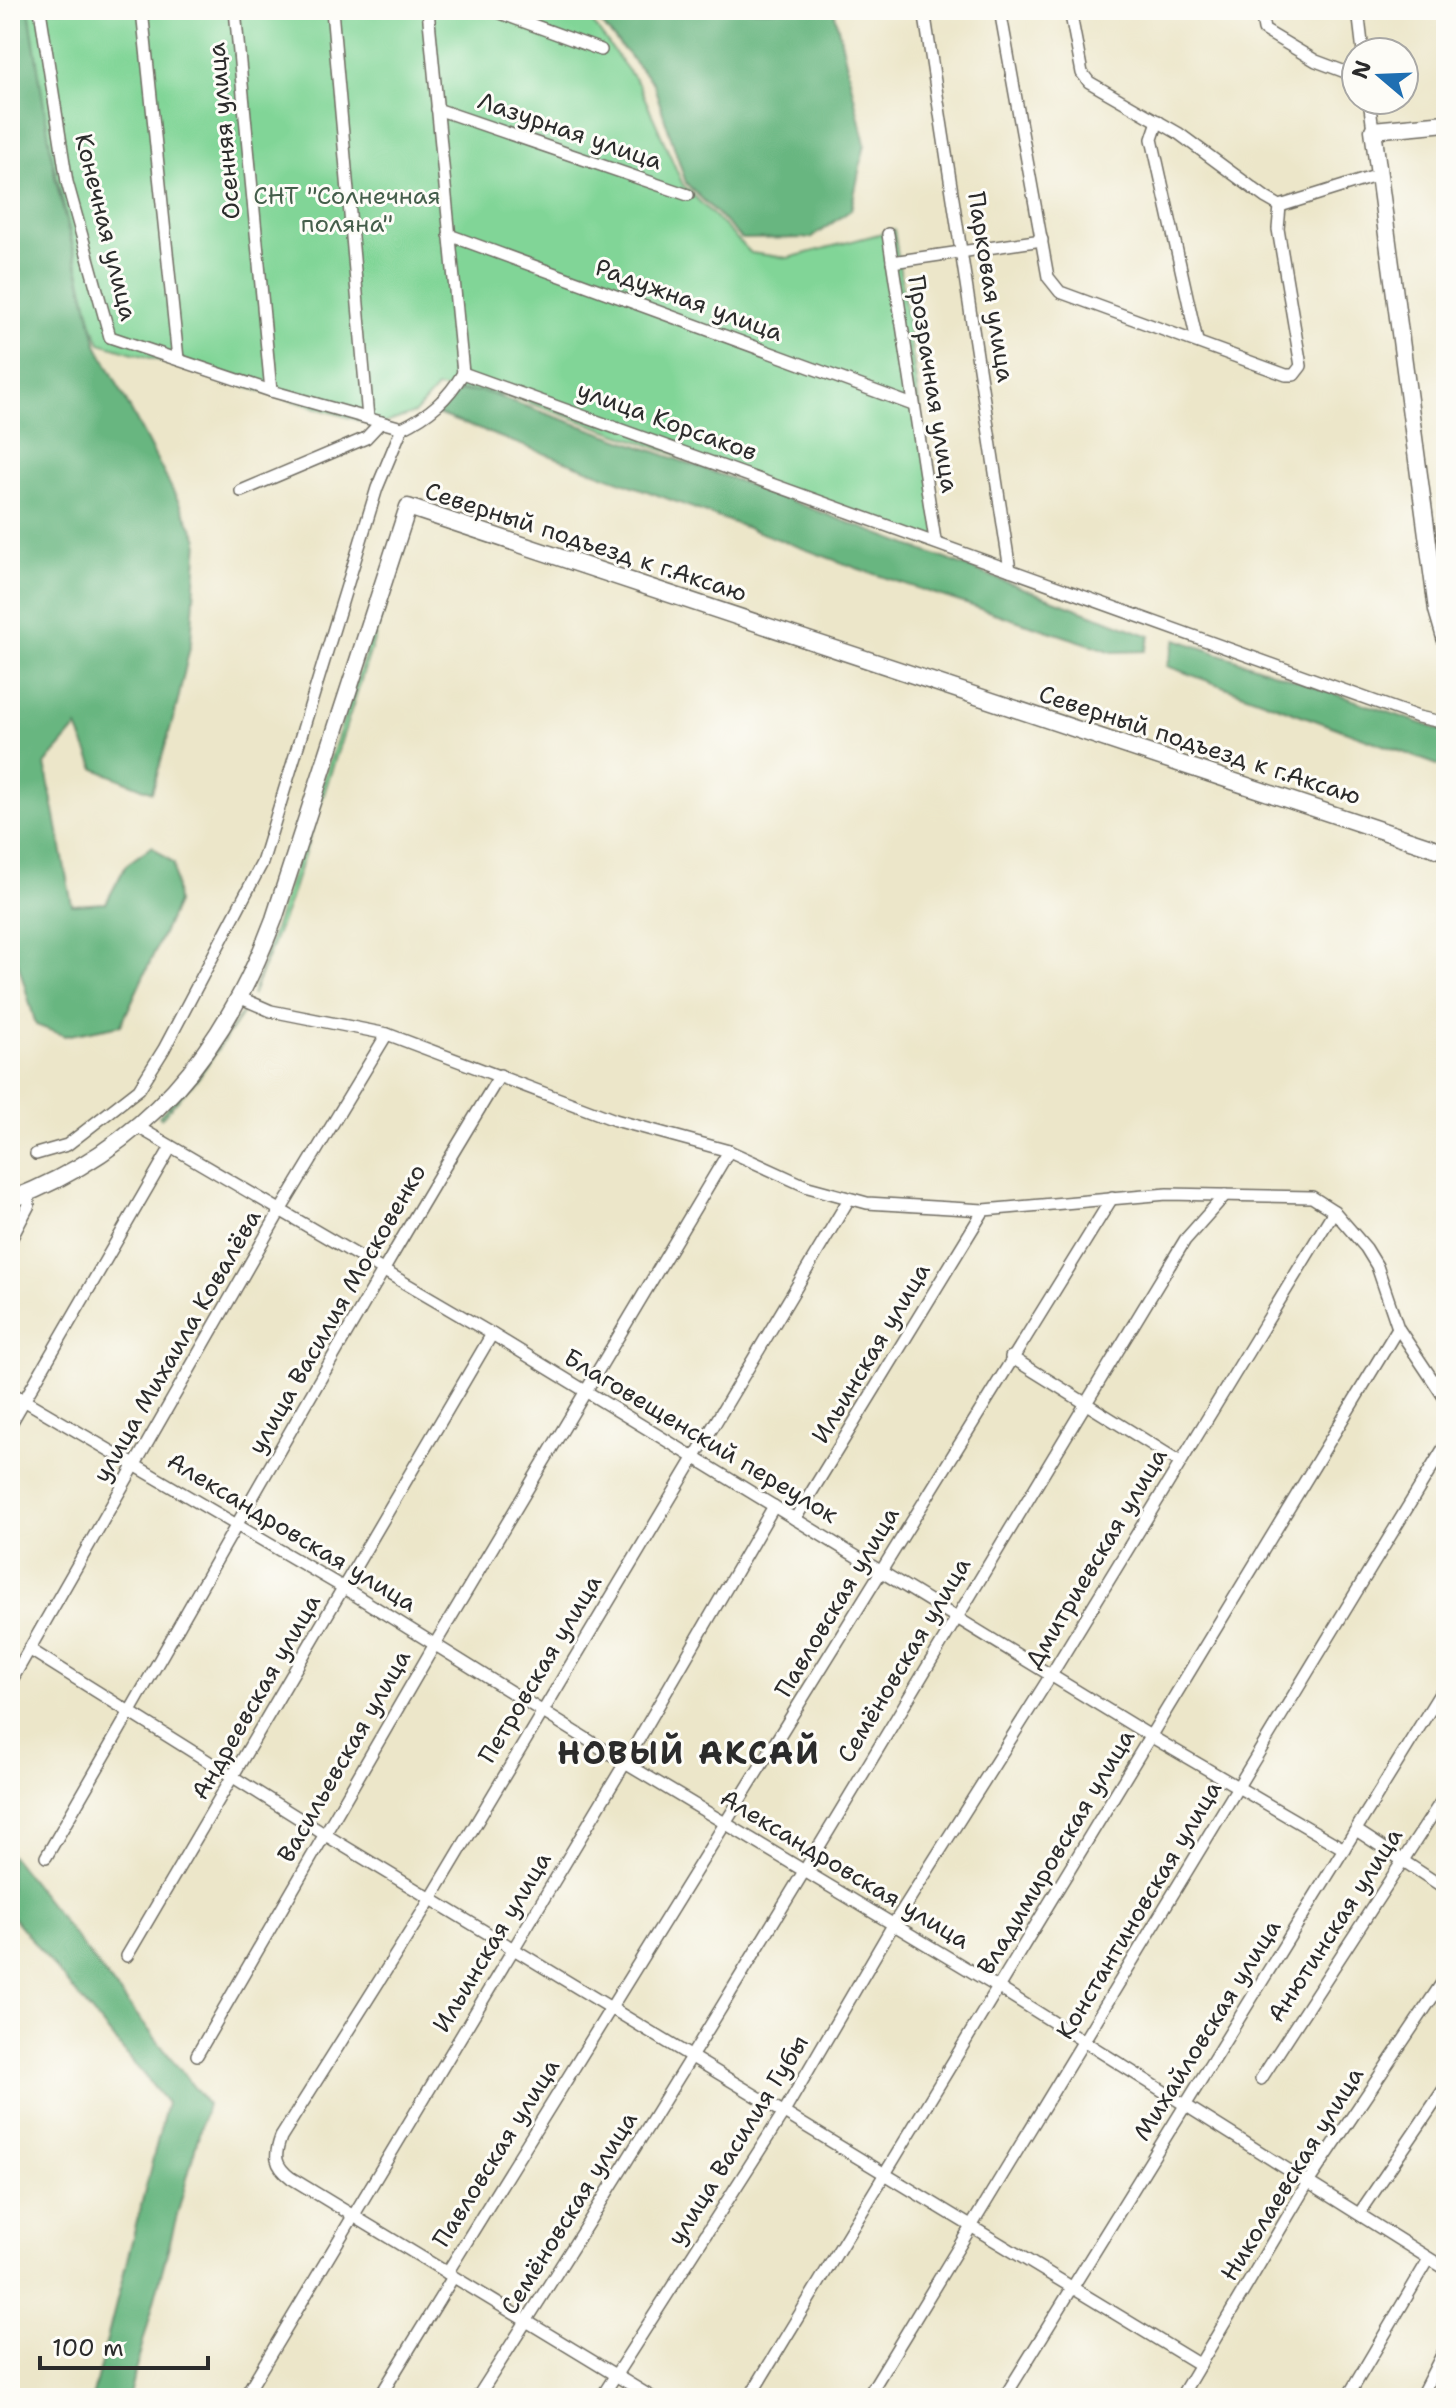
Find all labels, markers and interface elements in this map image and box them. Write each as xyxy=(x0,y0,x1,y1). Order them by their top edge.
north arrow xyxy=(1340,36,1420,116)
street label: Осенняя улица xyxy=(200,41,248,221)
text: N xyxy=(1345,57,1378,83)
street label: Лазурная улица xyxy=(474,85,666,178)
street label: Конечная улица xyxy=(67,130,145,324)
park label: СНТ "Солнечная поляна" xyxy=(253,180,441,240)
street label: Парковая улица xyxy=(960,190,1022,385)
street label: Радужная улица xyxy=(591,251,787,349)
street label: Прозрачная улица xyxy=(900,273,966,495)
street label: улица Корсаков xyxy=(573,374,761,468)
street label: Северный подъезд к г.Аксаю xyxy=(421,475,751,609)
street label: Северный подъезд к г.Аксаю xyxy=(1035,678,1365,812)
street label: улица Василия Московенко xyxy=(241,1158,433,1460)
street label: улица Михаила Ковалёва xyxy=(86,1204,268,1488)
street label: Ильинская улица xyxy=(805,1257,937,1449)
street label: Благовещенский переулок xyxy=(558,1341,844,1531)
street label: Дмитриевская улица xyxy=(1018,1442,1174,1674)
street label: Александровская улица xyxy=(161,1445,423,1619)
street label: Павловская улица xyxy=(768,1501,907,1703)
street label: Семёновская улица xyxy=(830,1551,978,1769)
street label: Петровская улица xyxy=(471,1569,609,1769)
street label: Андреевская улица xyxy=(184,1588,328,1806)
street label: Васильевская улица xyxy=(270,1644,418,1868)
street label: Владимировская улица xyxy=(970,1723,1142,1981)
district label: НОВЫЙ АКСАЙ xyxy=(557,1731,821,1774)
street label: Константиновская улица xyxy=(1049,1775,1229,2045)
street label: Александровская улица xyxy=(714,1782,976,1956)
street label: Анютинская улица xyxy=(1260,1822,1410,2028)
street label: Ильинская улица xyxy=(426,1846,558,2038)
street label: Михайловская улица xyxy=(1126,1913,1288,2147)
street label: улица Василия Губы xyxy=(660,2029,816,2251)
street label: Павловская улица xyxy=(425,2053,567,2253)
street label: Николаевская улица xyxy=(1213,2061,1371,2287)
street label: Семёновская улица xyxy=(493,2105,645,2321)
scale bar xyxy=(40,2320,208,2370)
text: 100 m xyxy=(52,2332,124,2364)

